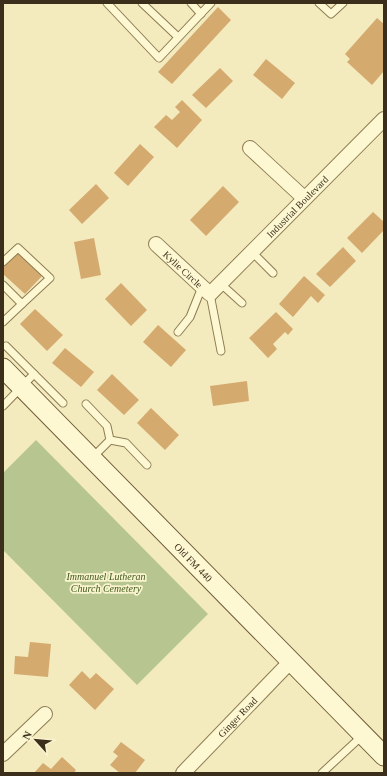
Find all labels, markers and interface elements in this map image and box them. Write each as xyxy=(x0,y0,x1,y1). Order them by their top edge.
street label: Industrial Boulevard xyxy=(264,174,330,240)
street label: Kylie Circle xyxy=(161,249,205,291)
street label: Old FM 440 xyxy=(172,541,214,584)
park label: Immanuel Lutheran Church Cemetery xyxy=(65,571,146,594)
street label: Ginger Road xyxy=(216,695,259,740)
north arrow xyxy=(16,720,56,760)
text: N xyxy=(20,729,34,742)

